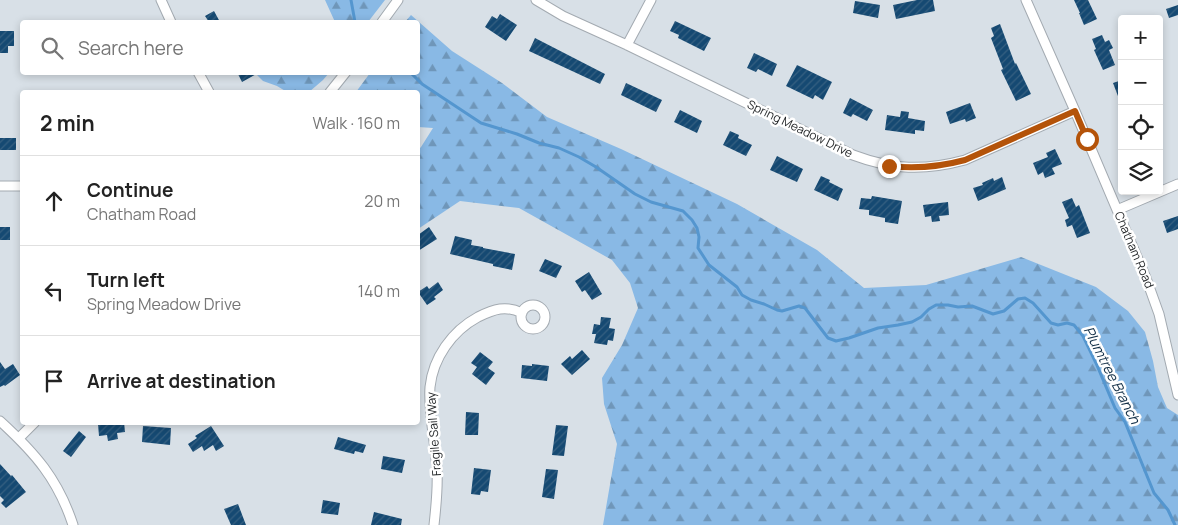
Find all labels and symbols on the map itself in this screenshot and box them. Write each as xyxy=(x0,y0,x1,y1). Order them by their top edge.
street label: Spring Meadow Drive xyxy=(745,96,856,162)
route start xyxy=(1076,128,1099,151)
route end xyxy=(878,155,901,178)
street label: Chatham Road xyxy=(1111,209,1158,291)
water label: Plumtree Branch xyxy=(1080,323,1146,427)
street label: Fragile Sail Way xyxy=(422,391,445,477)

